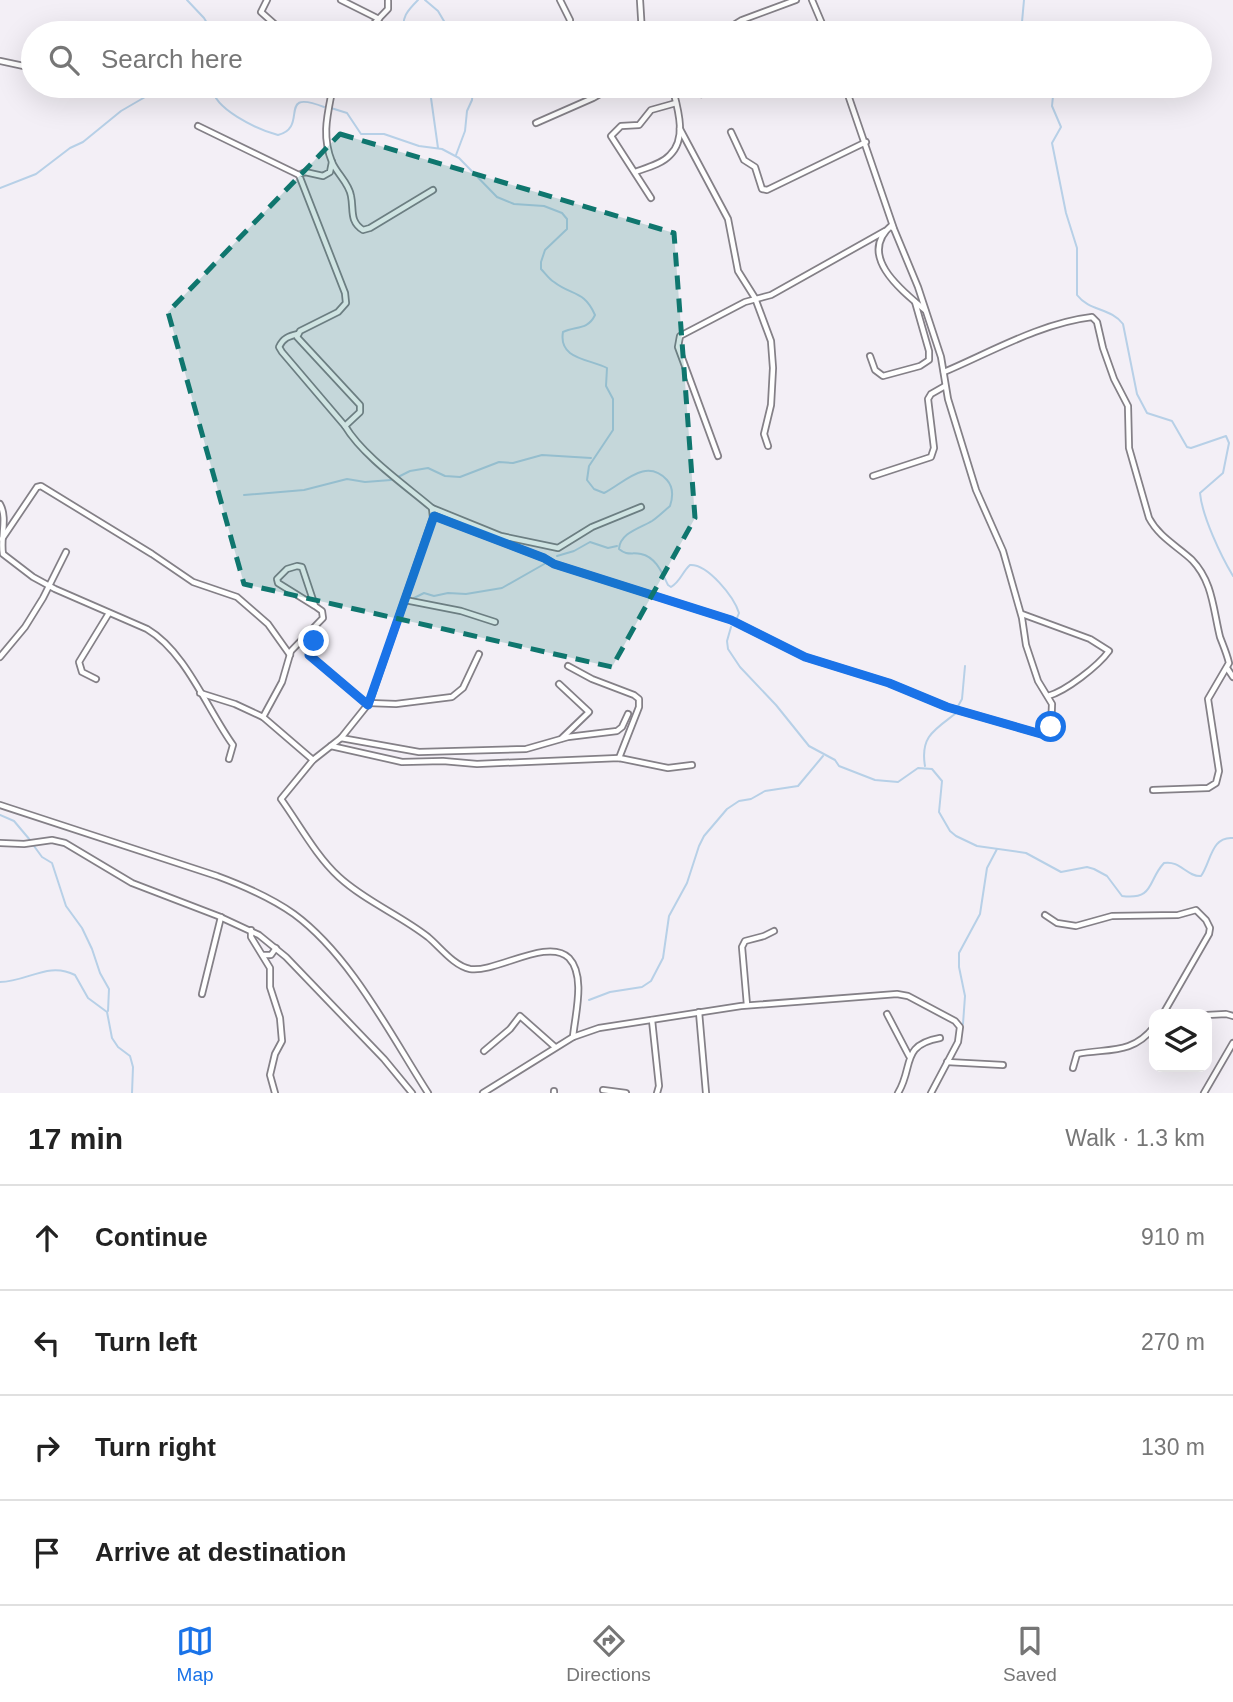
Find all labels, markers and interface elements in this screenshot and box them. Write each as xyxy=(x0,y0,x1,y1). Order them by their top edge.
search box xyxy=(21,21,1212,98)
icon: search xyxy=(45,41,83,79)
text: Search here xyxy=(101,44,243,74)
route end xyxy=(298,625,329,656)
route start xyxy=(1035,711,1066,742)
map controls xyxy=(1149,1009,1212,1072)
button: layers xyxy=(1149,1009,1212,1072)
text: 17 min xyxy=(28,1122,123,1155)
text: Walk · 1.3 km xyxy=(1065,1125,1205,1151)
icon: ahead xyxy=(28,1219,66,1257)
text: Continue xyxy=(95,1222,208,1252)
text: 910 m xyxy=(1141,1224,1205,1250)
icon: left xyxy=(28,1324,66,1362)
text: Turn left xyxy=(95,1327,197,1357)
text: 270 m xyxy=(1141,1329,1205,1355)
icon: right xyxy=(28,1429,66,1467)
text: Turn right xyxy=(95,1432,216,1462)
text: 130 m xyxy=(1141,1434,1205,1460)
icon: arrive xyxy=(28,1534,66,1572)
text: Arrive at destination xyxy=(95,1537,346,1567)
tab: Map xyxy=(176,1622,214,1686)
tab: Directions xyxy=(566,1622,651,1686)
tab: Saved xyxy=(1003,1622,1057,1686)

